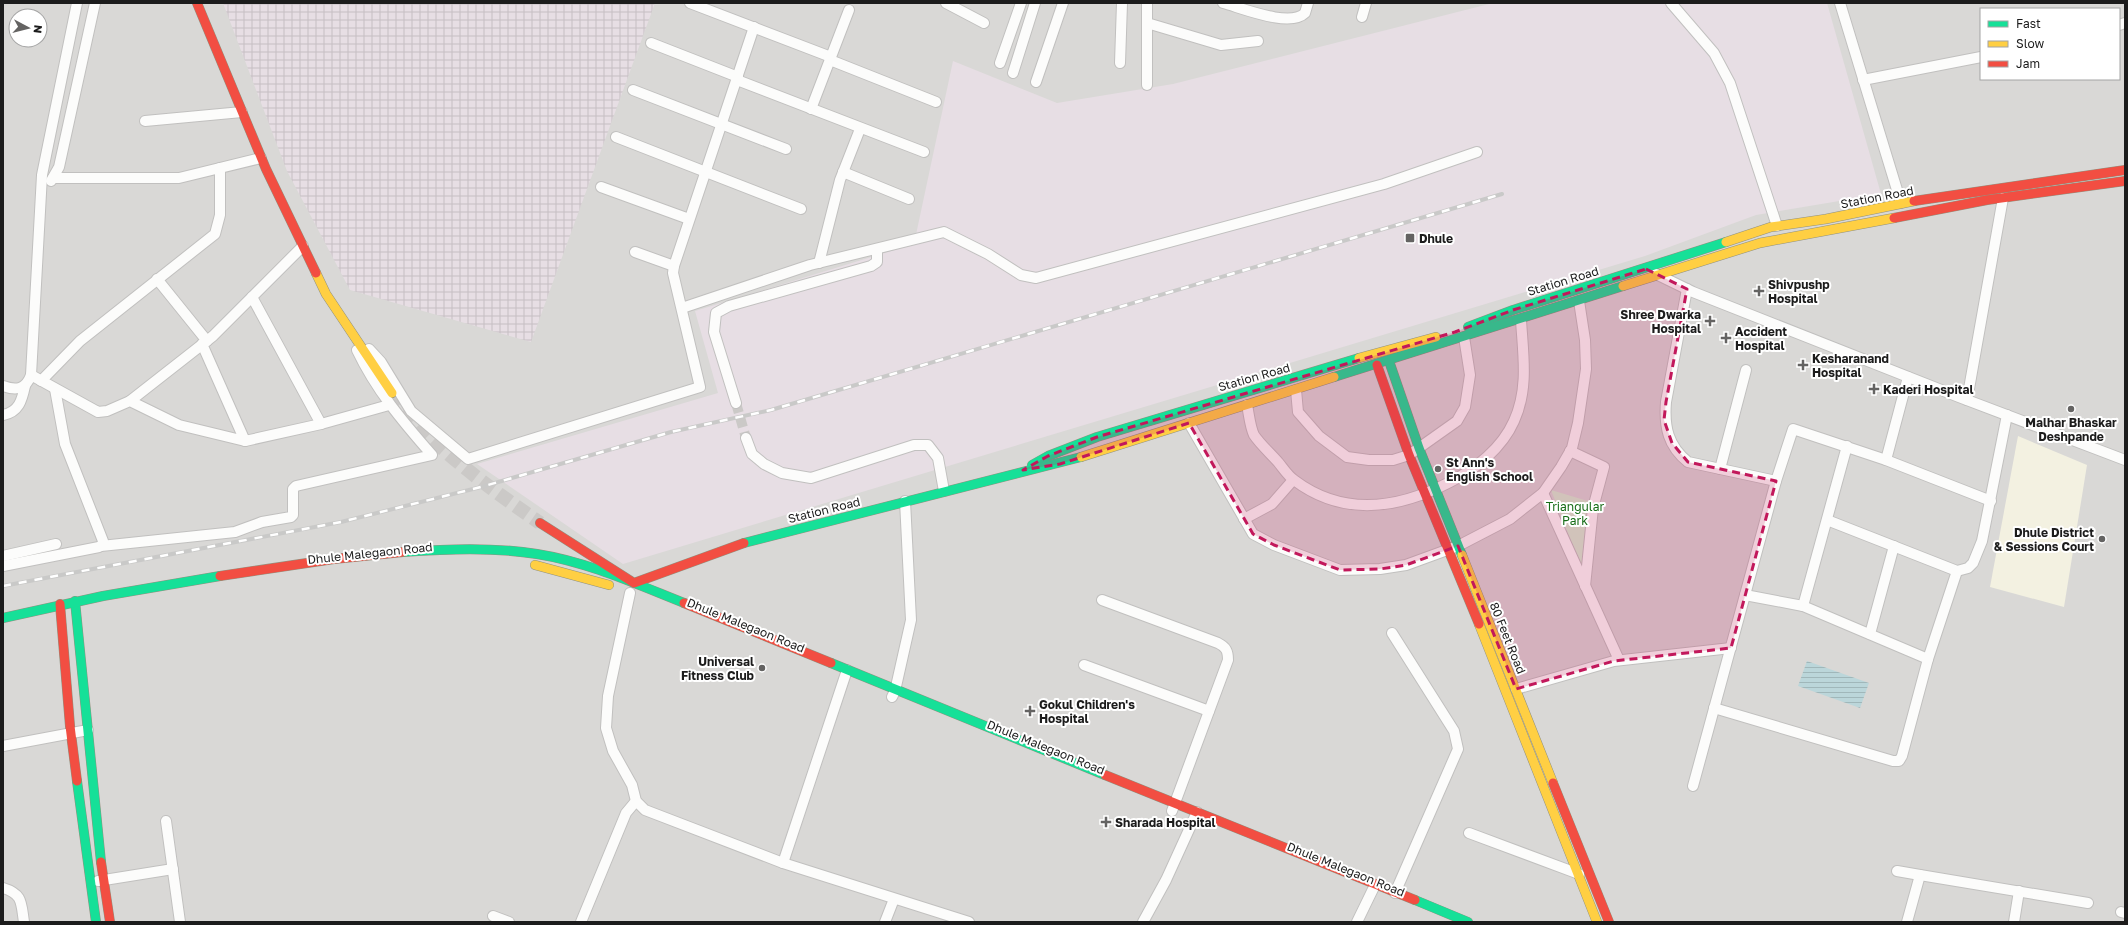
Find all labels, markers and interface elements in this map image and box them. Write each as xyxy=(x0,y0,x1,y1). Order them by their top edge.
north arrow xyxy=(8,8,48,48)
legend xyxy=(1980,8,2120,80)
text: Fast xyxy=(2016,16,2041,31)
text: N xyxy=(31,24,45,34)
text: Slow xyxy=(2016,36,2044,51)
text: Jam xyxy=(2016,56,2040,71)
street label: Station Road xyxy=(1839,183,1915,211)
place label: Dhule xyxy=(1419,231,1453,246)
marker: Dhule xyxy=(1404,232,1416,244)
street label: Station Road xyxy=(1525,263,1601,299)
place label: Shivpushp Hospital xyxy=(1768,277,1830,306)
marker: Shivpushp Hospital xyxy=(1753,285,1765,297)
place label: Shree Dwarka Hospital xyxy=(1620,307,1701,336)
marker: Shree Dwarka Hospital xyxy=(1704,315,1716,327)
place label: Accident Hospital xyxy=(1735,324,1787,353)
marker: Accident Hospital xyxy=(1720,332,1732,344)
place label: Kesharanand Hospital xyxy=(1812,351,1889,380)
marker: Kesharanand Hospital xyxy=(1797,359,1809,371)
street label: Station Road xyxy=(1216,360,1292,394)
place label: Kaderi Hospital xyxy=(1883,382,1973,397)
marker: Kaderi Hospital xyxy=(1868,383,1880,395)
marker: Malhar Bhaskar Deshpande xyxy=(2066,404,2076,414)
place label: Malhar Bhaskar Deshpande xyxy=(2025,415,2117,444)
place label: St Ann's English School xyxy=(1446,455,1533,484)
marker: St Ann's English School xyxy=(1433,464,1443,474)
street label: Station Road xyxy=(786,494,862,526)
park label: Triangular Park xyxy=(1546,499,1604,528)
place label: Dhule District & Sessions Court xyxy=(1994,525,2094,554)
marker: Dhule District & Sessions Court xyxy=(2097,534,2107,544)
street label: Dhule Malegaon Road xyxy=(307,539,433,567)
street label: Dhule Malegaon Road xyxy=(685,595,807,655)
street label: 80 Feet Road xyxy=(1487,600,1529,676)
place label: Universal Fitness Club xyxy=(681,654,755,683)
marker: Universal Fitness Club xyxy=(757,663,767,673)
place label: Gokul Children's Hospital xyxy=(1039,697,1135,726)
marker: Gokul Children's Hospital xyxy=(1024,705,1036,717)
street label: Dhule Malegaon Road xyxy=(985,717,1107,777)
place label: Sharada Hospital xyxy=(1115,815,1216,830)
marker: Sharada Hospital xyxy=(1100,816,1112,828)
street label: Dhule Malegaon Road xyxy=(1285,839,1407,899)

